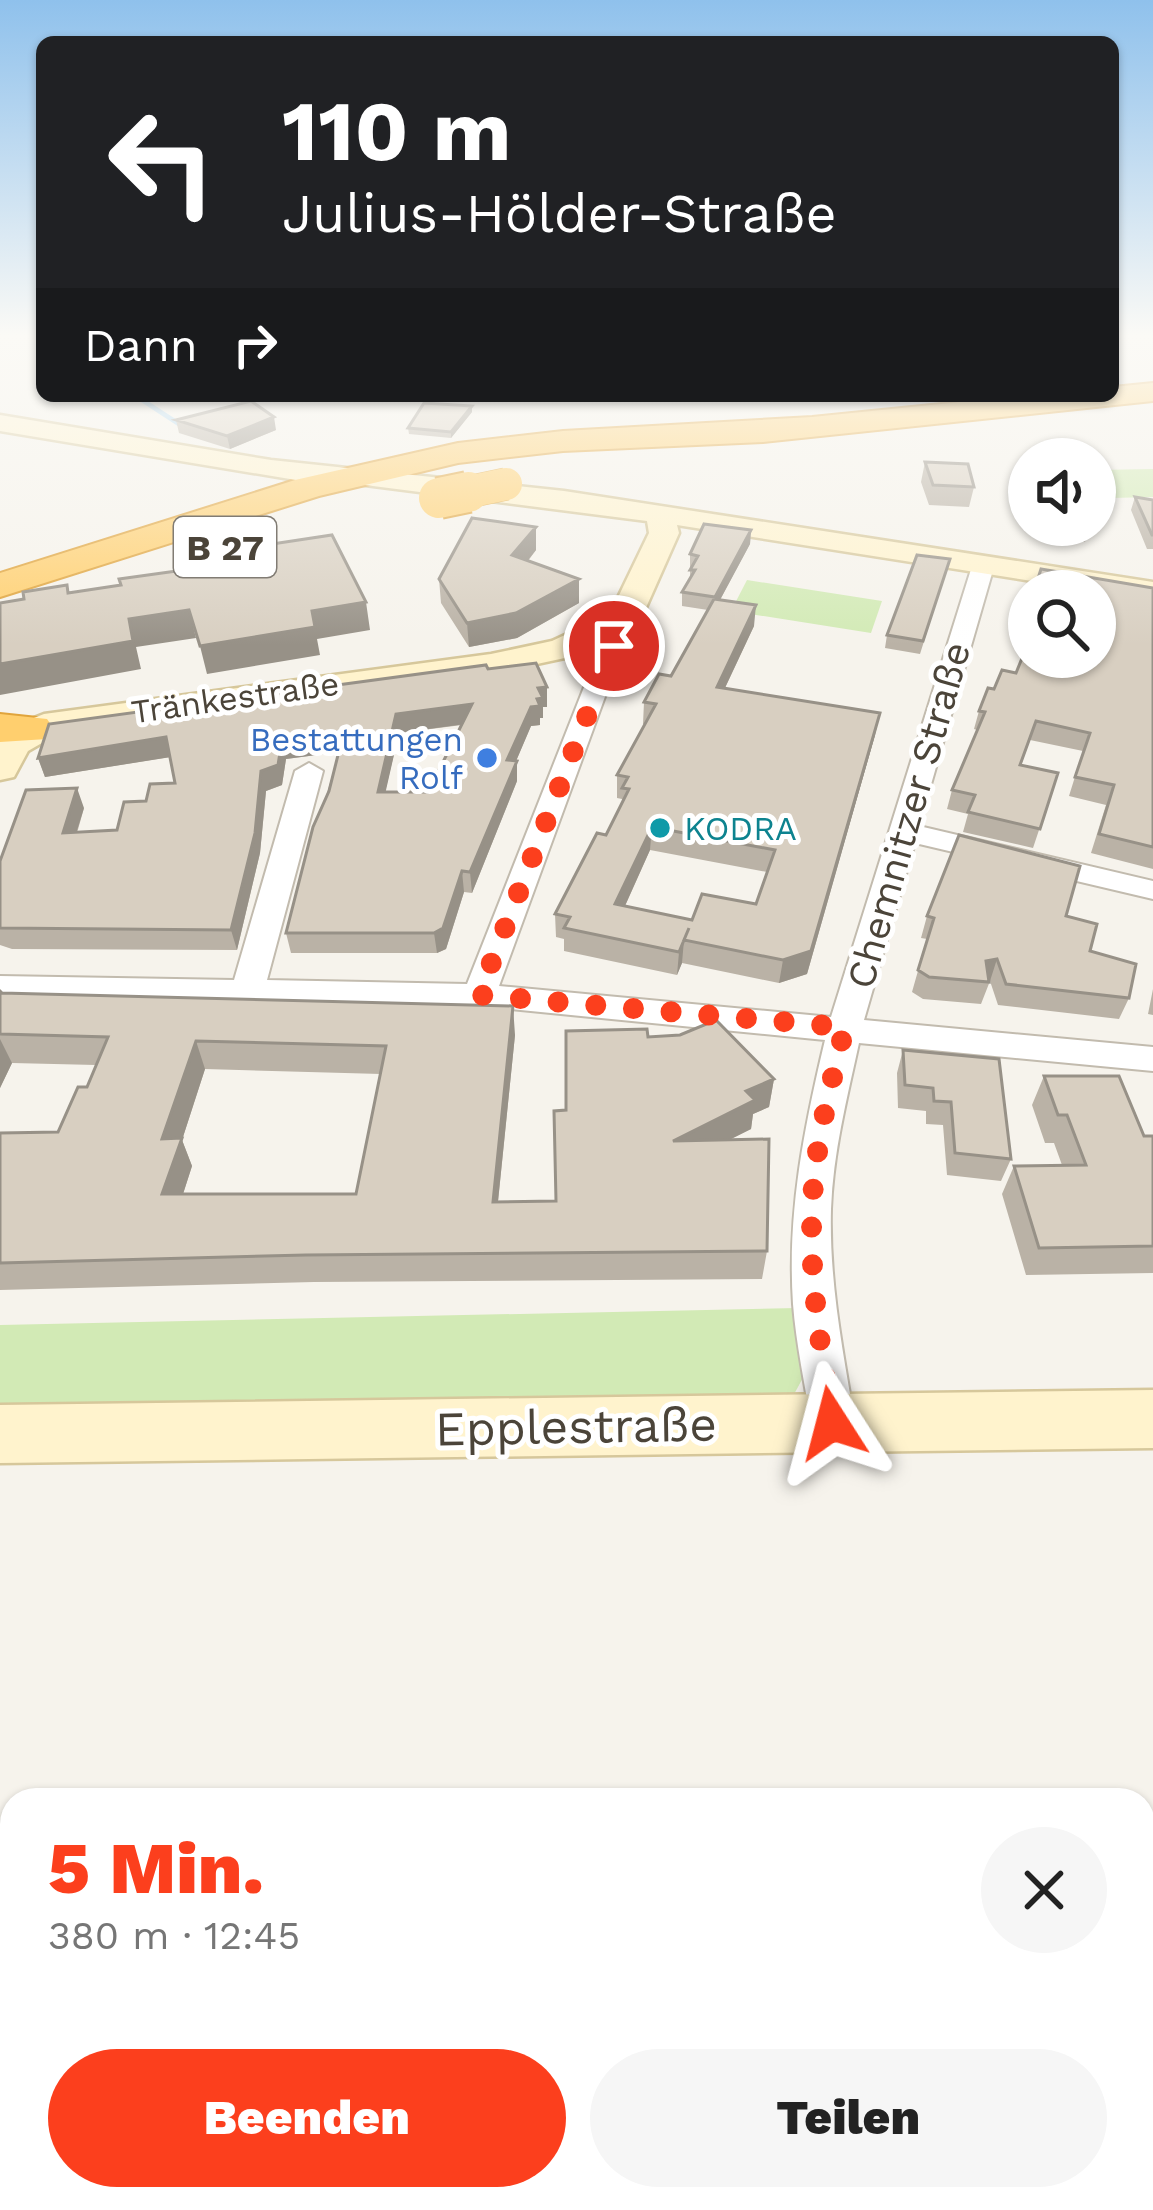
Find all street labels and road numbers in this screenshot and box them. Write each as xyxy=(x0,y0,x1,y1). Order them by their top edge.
road number: B 27 xyxy=(174,517,276,577)
street label: Chemnitzer Straße xyxy=(837,637,979,993)
street label: Tränkestraße xyxy=(129,664,341,731)
street label: Epplestraße xyxy=(435,1396,717,1457)

